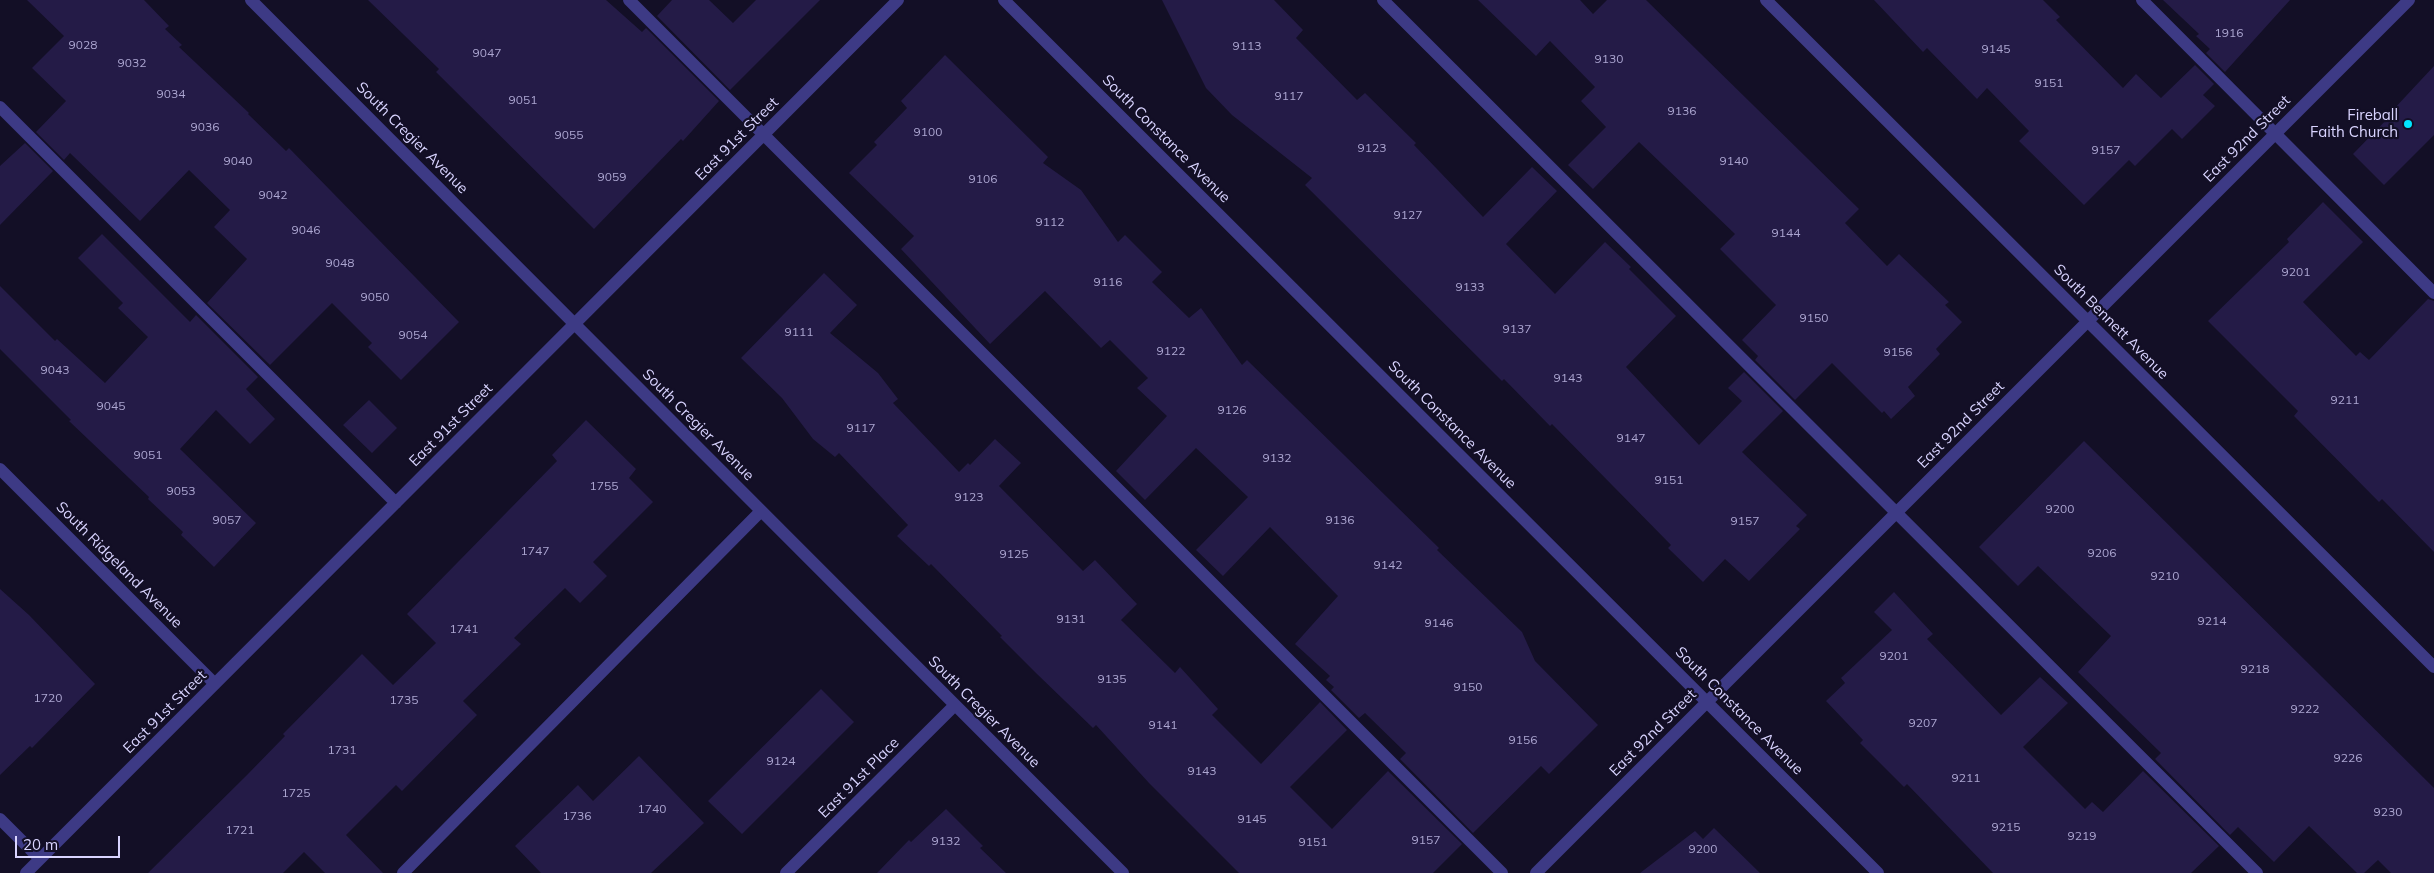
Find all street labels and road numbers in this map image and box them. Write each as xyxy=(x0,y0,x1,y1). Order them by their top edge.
street label: South Constance Avenue xyxy=(1098,71,1234,207)
street label: South Cregier Avenue xyxy=(352,78,472,198)
street label: East 92nd Street xyxy=(2200,92,2294,186)
street label: East 91st Street xyxy=(692,94,782,184)
street label: South Bennett Avenue xyxy=(2050,261,2172,383)
street label: South Constance Avenue xyxy=(1384,357,1520,493)
street label: South Cregier Avenue xyxy=(638,365,758,485)
street label: East 92nd Street xyxy=(1914,378,2008,472)
street label: East 91st Street xyxy=(406,380,496,470)
street label: South Ridgeland Avenue xyxy=(52,498,186,632)
street label: South Constance Avenue xyxy=(1671,643,1807,779)
street label: South Cregier Avenue xyxy=(924,652,1044,772)
street label: East 91st Street xyxy=(120,667,210,757)
street label: East 92nd Street xyxy=(1606,686,1700,780)
street label: East 91st Place xyxy=(815,734,903,822)

